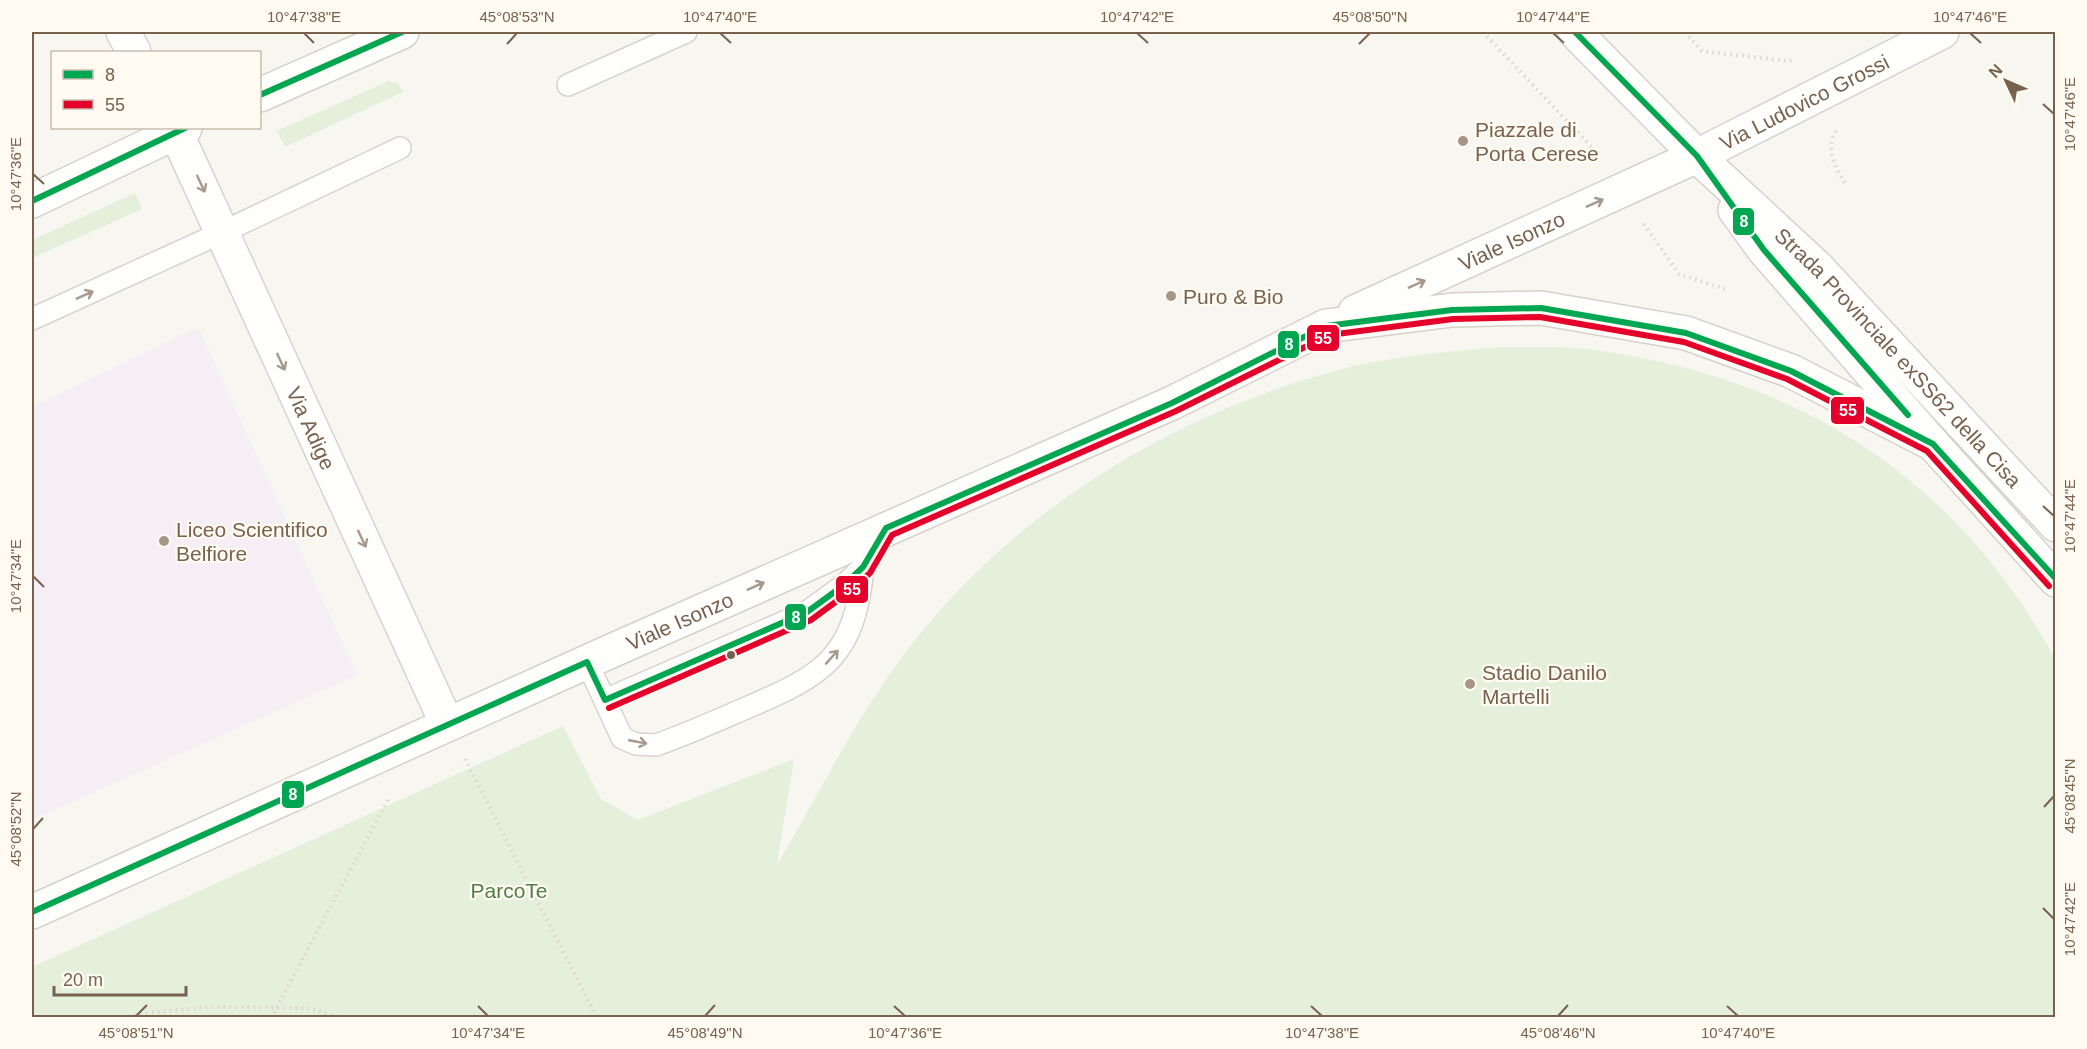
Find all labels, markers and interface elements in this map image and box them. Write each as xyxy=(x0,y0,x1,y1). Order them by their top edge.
text: 10°47'38"E xyxy=(267,8,341,25)
text: 45°08'53"N xyxy=(479,8,555,25)
text: 10°47'40"E xyxy=(683,8,757,25)
text: 10°47'42"E xyxy=(1100,8,1174,25)
text: 45°08'50"N xyxy=(1332,8,1408,25)
text: 10°47'44"E xyxy=(1516,8,1590,25)
text: 10°47'46"E xyxy=(1933,8,2007,25)
street label: Via Ludovico Grossi xyxy=(1716,49,1892,154)
legend xyxy=(51,51,261,129)
north arrow xyxy=(1976,51,2036,111)
text: N xyxy=(1985,61,2006,81)
text: 8 xyxy=(105,65,115,85)
text: 10°47'46"E xyxy=(2061,77,2078,151)
text: 55 xyxy=(105,95,125,115)
place label: Piazzale di Porta Cerese xyxy=(1475,118,1599,165)
marker: Piazzale di Porta Cerese xyxy=(1456,134,1470,148)
text: 10°47'36"E xyxy=(7,137,24,211)
one-way arrow xyxy=(195,175,207,193)
one-way arrow xyxy=(1585,197,1603,208)
street label: Viale Isonzo xyxy=(1455,206,1568,275)
line badge: 8 xyxy=(1732,207,1755,236)
text: 8 xyxy=(1740,213,1749,230)
street label: Strada Provinciale exSS62 della Cisa xyxy=(1771,223,2027,492)
one-way arrow xyxy=(1408,278,1426,289)
place label: Puro & Bio xyxy=(1183,285,1283,308)
one-way arrow xyxy=(75,288,93,300)
marker: Puro & Bio xyxy=(1164,289,1178,303)
line badge: 55 xyxy=(1306,324,1340,352)
line badge: 8 xyxy=(1277,330,1300,359)
text: 55 xyxy=(1314,330,1332,347)
text: 8 xyxy=(1285,336,1294,353)
one-way arrow xyxy=(277,353,288,371)
street label: Via Adige xyxy=(283,383,340,473)
line badge: 55 xyxy=(1830,396,1865,425)
text: 55 xyxy=(1839,402,1857,419)
text: 10°47'44"E xyxy=(2061,479,2078,553)
place label: Liceo Scientifico Belfiore xyxy=(176,518,328,565)
one-way arrow xyxy=(357,530,369,548)
marker: Liceo Scientifico Belfiore xyxy=(157,534,171,548)
text: 10°47'34"E xyxy=(7,539,24,613)
line badge: 55 xyxy=(835,575,869,604)
one-way arrow xyxy=(746,580,764,592)
text: 55 xyxy=(843,581,861,598)
street label: Viale Isonzo xyxy=(623,587,736,654)
line badge: 8 xyxy=(784,603,807,631)
text: 8 xyxy=(792,609,801,626)
unlabelled marker xyxy=(725,649,737,661)
one-way arrow xyxy=(825,650,839,665)
place label: Stadio Danilo Martelli xyxy=(1482,661,1607,708)
marker: Stadio Danilo Martelli xyxy=(1463,677,1477,691)
one-way arrow xyxy=(628,737,647,748)
text: 45°08'45"N xyxy=(2061,758,2078,834)
line badge: 8 xyxy=(281,780,305,809)
text: 8 xyxy=(289,786,298,803)
text: 45°08'52"N xyxy=(7,791,24,867)
park label: ParcoTe xyxy=(470,879,548,902)
text: 10°47'42"E xyxy=(2061,882,2078,956)
scale bar xyxy=(54,959,186,997)
text: 20 m xyxy=(63,970,103,990)
text: 45°08'51"N xyxy=(98,1024,174,1041)
text: 10°47'34"E xyxy=(451,1024,525,1041)
text: 45°08'49"N xyxy=(667,1024,743,1041)
text: 10°47'36"E xyxy=(868,1024,942,1041)
text: 10°47'38"E xyxy=(1285,1024,1359,1041)
text: 45°08'46"N xyxy=(1520,1024,1596,1041)
text: 10°47'40"E xyxy=(1701,1024,1775,1041)

